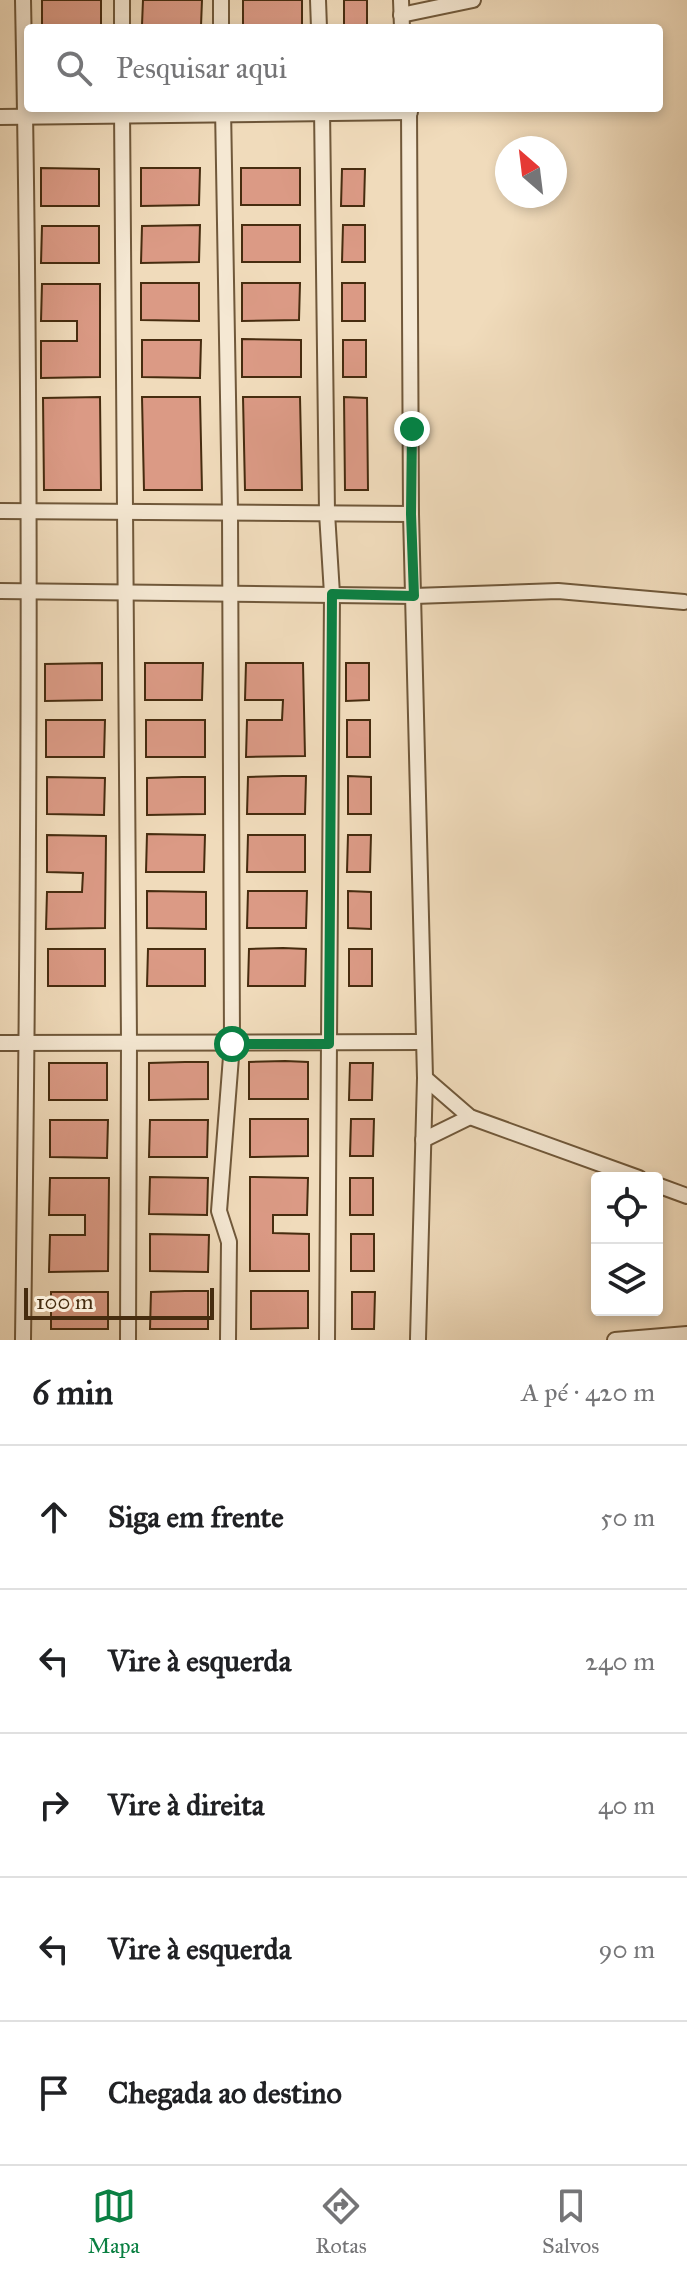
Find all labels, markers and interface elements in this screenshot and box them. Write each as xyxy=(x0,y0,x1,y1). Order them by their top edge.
search box xyxy=(24,24,663,112)
icon: search xyxy=(52,46,96,90)
text: Pesquisar aqui xyxy=(116,50,287,86)
north arrow xyxy=(495,136,567,208)
route end xyxy=(394,411,430,447)
route start xyxy=(214,1026,250,1062)
map controls xyxy=(591,1172,663,1316)
button: locate xyxy=(591,1172,663,1244)
button: layers xyxy=(591,1244,663,1316)
scale bar xyxy=(24,1284,214,1320)
text: 100 m xyxy=(36,1288,93,1315)
text: 6 min xyxy=(32,1372,113,1413)
text: A pé · 420 m xyxy=(521,1376,655,1408)
icon: ahead xyxy=(32,1495,76,1539)
text: Siga em frente xyxy=(108,1499,284,1535)
text: 50 m xyxy=(600,1501,655,1533)
icon: left xyxy=(32,1639,76,1683)
text: Vire à esquerda xyxy=(108,1643,291,1679)
text: 240 m xyxy=(585,1645,655,1677)
icon: right xyxy=(32,1783,76,1827)
text: Vire à direita xyxy=(108,1787,264,1823)
text: 40 m xyxy=(598,1789,655,1821)
icon: left xyxy=(32,1927,76,1971)
text: Vire à esquerda xyxy=(108,1931,291,1967)
text: 90 m xyxy=(598,1933,655,1965)
icon: arrive xyxy=(32,2071,76,2115)
text: Chegada ao destino xyxy=(108,2075,342,2111)
tab: Mapa xyxy=(88,2184,140,2259)
tab: Rotas xyxy=(315,2184,367,2259)
tab: Salvos xyxy=(542,2184,599,2259)

